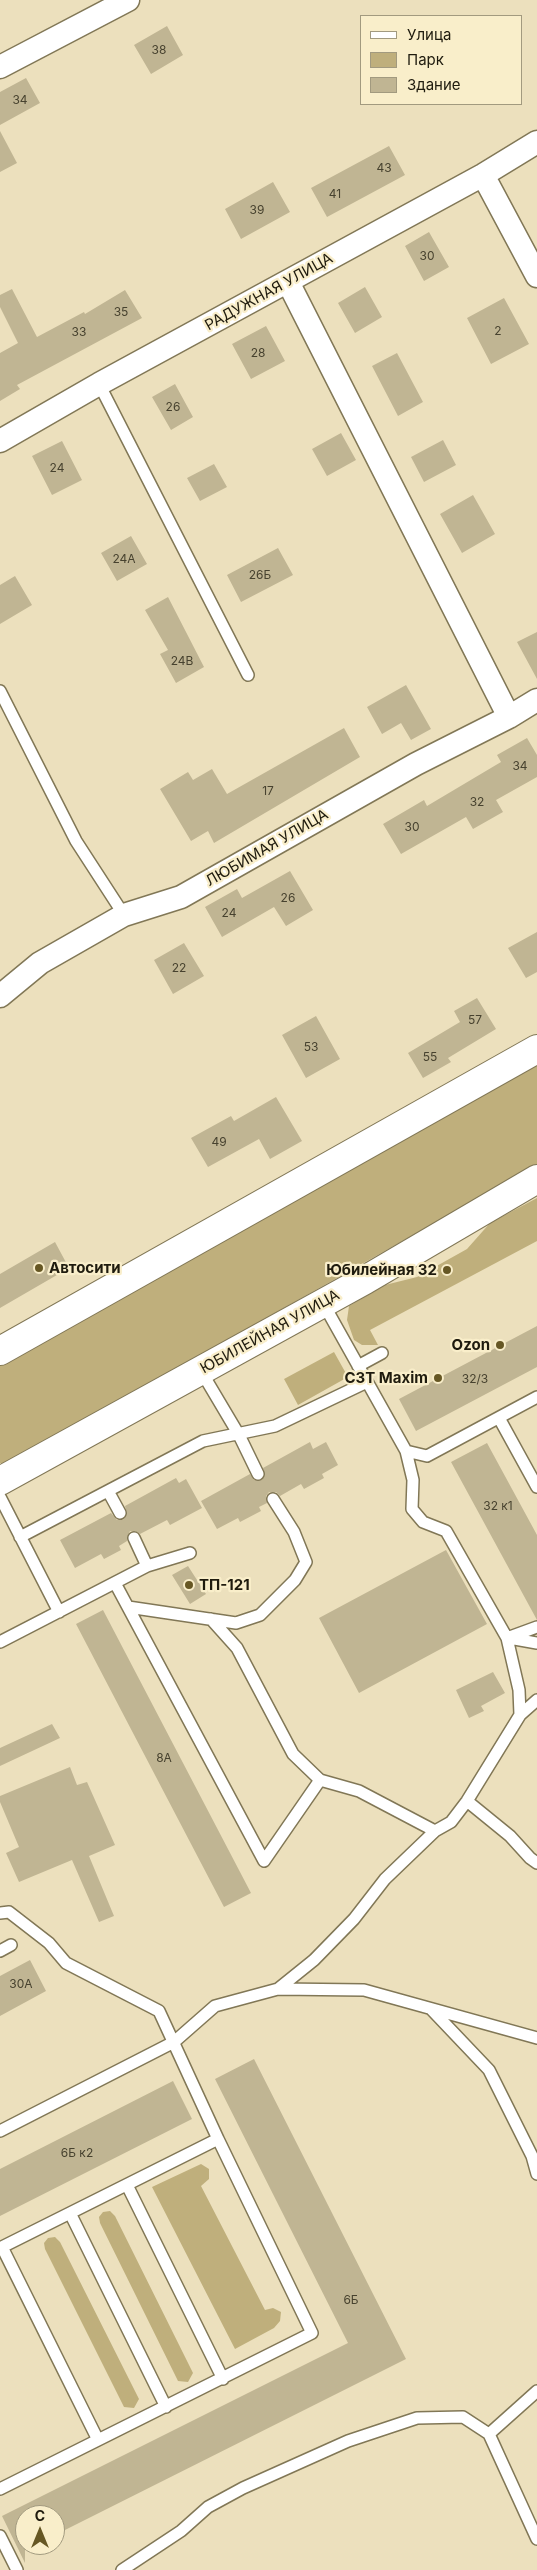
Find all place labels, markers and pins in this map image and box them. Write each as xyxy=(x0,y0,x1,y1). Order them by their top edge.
place label: Автосити xyxy=(49,1259,121,1277)
place label: Юбилейная 32 xyxy=(326,1261,437,1279)
marker: Автосити xyxy=(33,1262,45,1274)
marker: Юбилейная 32 xyxy=(441,1264,453,1276)
place label: Ozon xyxy=(452,1336,490,1354)
marker: Ozon xyxy=(494,1339,506,1351)
place label: СЗТ Maxim xyxy=(345,1369,428,1387)
marker: СЗТ Maxim xyxy=(432,1372,444,1384)
place label: ТП-121 xyxy=(199,1576,250,1594)
marker: ТП-121 xyxy=(183,1579,195,1591)

